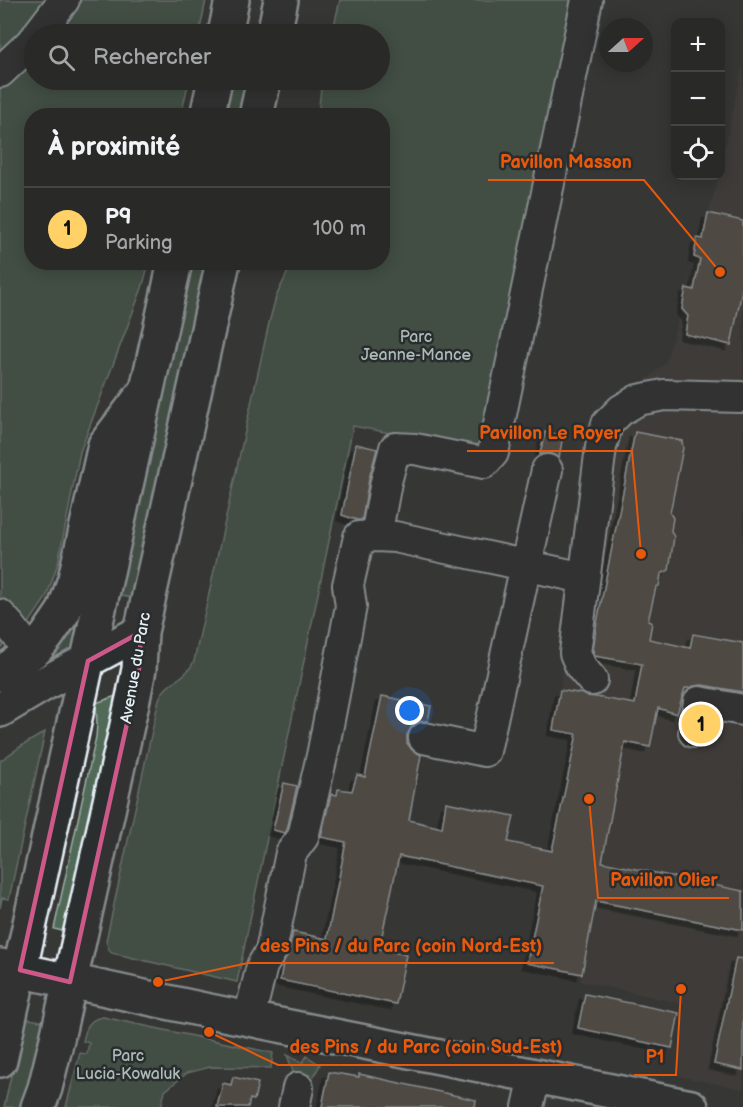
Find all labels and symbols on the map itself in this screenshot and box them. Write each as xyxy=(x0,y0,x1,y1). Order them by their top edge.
north arrow xyxy=(599,18,653,72)
callout: Pavillon Masson xyxy=(488,144,644,180)
text: Pavillon Masson xyxy=(500,152,632,173)
park label: Parc Jeanne-Mance xyxy=(361,328,471,365)
callout: Pavillon Le Royer xyxy=(467,415,632,451)
text: Pavillon Le Royer xyxy=(479,423,621,444)
street label: Avenue du Parc xyxy=(117,611,155,725)
your location xyxy=(395,696,424,725)
pin: 1 xyxy=(682,702,720,746)
callout: Pavillon Olier xyxy=(598,862,729,898)
text: Pavillon Olier xyxy=(610,870,719,891)
callout: des Pins / du Parc (coin Nord-Est) xyxy=(248,927,554,963)
text: des Pins / du Parc (coin Nord-Est) xyxy=(260,936,542,957)
callout: des Pins / du Parc (coin Sud-Est) xyxy=(278,1029,574,1065)
text: des Pins / du Parc (coin Sud-Est) xyxy=(290,1037,562,1058)
callout: P1 xyxy=(634,1039,676,1075)
park label: Parc Lucia-Kowaluk xyxy=(76,1047,180,1084)
text: P1 xyxy=(646,1047,664,1068)

